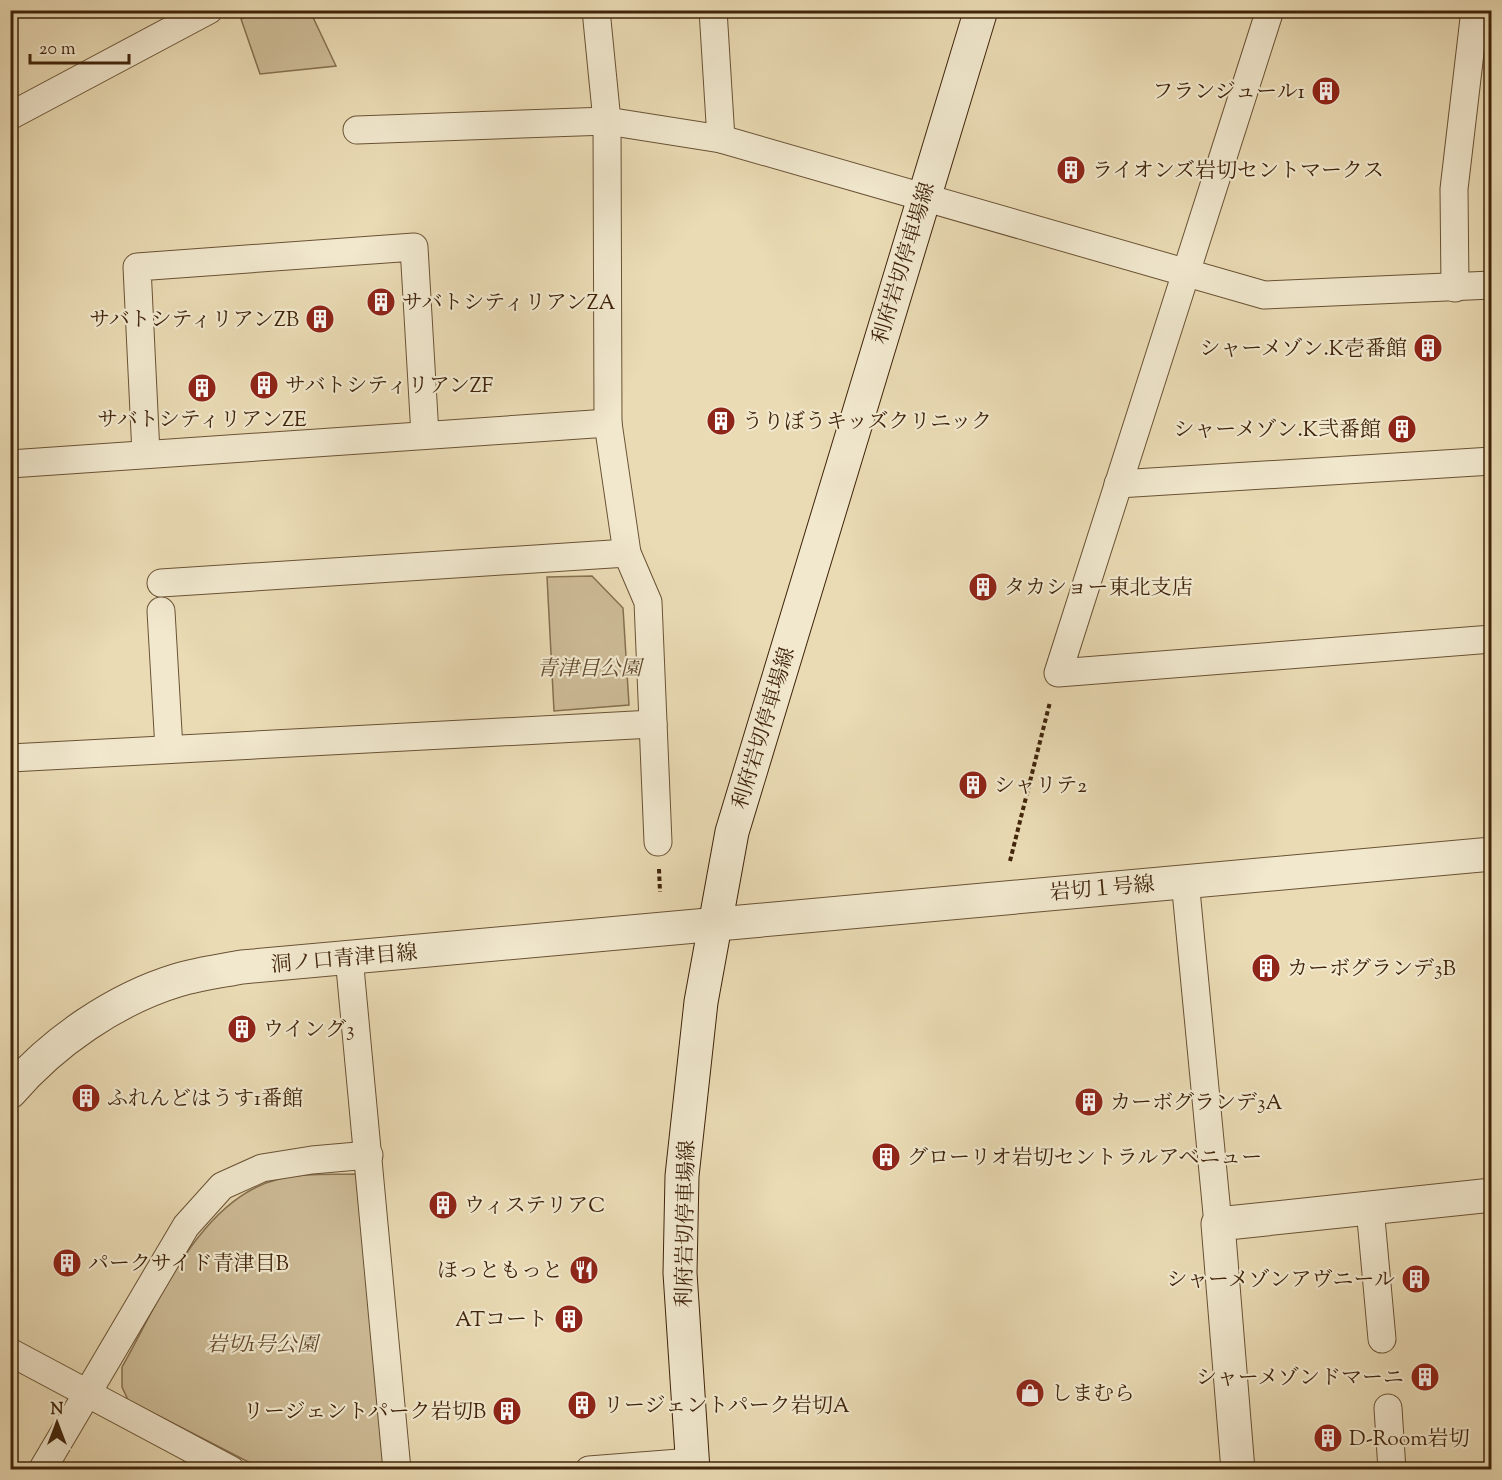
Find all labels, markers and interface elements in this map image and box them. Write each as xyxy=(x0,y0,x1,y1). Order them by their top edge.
scale bar xyxy=(30,27,129,65)
text: 20 m xyxy=(39,37,76,63)
building icon: フランジュール1 xyxy=(1310,75,1342,107)
place label: フランジュール1 xyxy=(1152,78,1305,108)
building icon: ライオンズ岩切セントマークス xyxy=(1055,154,1087,186)
place label: ライオンズ岩切セントマークス xyxy=(1092,157,1384,187)
street label: 利府岩切停車場線 xyxy=(866,179,944,348)
building icon: サバトシティリアンZA xyxy=(365,286,397,318)
place label: サバトシティリアンZA xyxy=(402,289,616,319)
building icon: サバトシティリアンZB xyxy=(304,303,336,335)
place label: サバトシティリアンZB xyxy=(89,306,299,336)
building icon: シャーメゾン.K壱番館 xyxy=(1412,332,1444,364)
place label: シャーメゾン.K壱番館 xyxy=(1200,335,1407,365)
building icon: サバトシティリアンZF xyxy=(248,369,280,401)
building icon: サバトシティリアンZE xyxy=(186,372,218,404)
place label: サバトシティリアンZF xyxy=(285,372,494,402)
building icon: うりぼうキッズクリニック xyxy=(705,405,737,437)
place label: サバトシティリアンZE xyxy=(97,406,307,436)
place label: うりぼうキッズクリニック xyxy=(742,408,992,438)
building icon: シャーメゾン.K弐番館 xyxy=(1386,413,1418,445)
place label: シャーメゾン.K弐番館 xyxy=(1174,416,1381,446)
building icon: タカショー東北支店 xyxy=(967,571,999,603)
place label: タカショー東北支店 xyxy=(1004,574,1193,604)
street label: 利府岩切停車場線 xyxy=(726,644,804,813)
park label: 青津目公園 xyxy=(537,655,644,685)
building icon: シャリテ2 xyxy=(957,769,989,801)
place label: シャリテ2 xyxy=(994,772,1087,802)
street label: 岩切１号線 xyxy=(1049,870,1156,910)
street label: 洞ノ口青津目線 xyxy=(270,939,419,981)
building icon: カーボグランデ3B xyxy=(1250,952,1282,984)
place label: カーボグランデ3B xyxy=(1287,955,1456,985)
building icon: ウイング3 xyxy=(226,1013,258,1045)
place label: ウイング3 xyxy=(263,1016,354,1046)
building icon: ふれんどはうす1番館 xyxy=(70,1082,102,1114)
place label: ふれんどはうす1番館 xyxy=(107,1085,303,1115)
building icon: カーボグランデ3A xyxy=(1073,1086,1105,1118)
place label: カーボグランデ3A xyxy=(1110,1089,1283,1119)
street label: 利府岩切停車場線 xyxy=(671,1140,703,1308)
building icon: グローリオ岩切セントラルアベニュー xyxy=(870,1141,902,1173)
place label: グローリオ岩切セントラルアベニュー xyxy=(907,1144,1262,1174)
building icon: ウィステリアC xyxy=(427,1189,459,1221)
place label: ウィステリアC xyxy=(464,1192,605,1222)
building icon: パークサイド青津目B xyxy=(51,1247,83,1279)
place label: パークサイド青津目B xyxy=(88,1250,289,1280)
restaurant icon: ほっともっと xyxy=(568,1254,600,1286)
place label: ほっともっと xyxy=(437,1257,563,1287)
building icon: シャーメゾンアヴニール xyxy=(1400,1263,1432,1295)
place label: シャーメゾンアヴニール xyxy=(1167,1266,1395,1296)
building icon: ATコート xyxy=(553,1303,585,1335)
place label: ATコート xyxy=(455,1306,548,1336)
park label: 岩切1号公園 xyxy=(206,1331,321,1361)
building icon: シャーメゾンドマーニ xyxy=(1409,1361,1441,1393)
place label: シャーメゾンドマーニ xyxy=(1196,1364,1404,1394)
shop icon: しまむら xyxy=(1014,1377,1046,1409)
place label: しまむら xyxy=(1051,1380,1135,1410)
building icon: リージェントパーク岩切A xyxy=(566,1389,598,1421)
place label: リージェントパーク岩切A xyxy=(603,1392,850,1422)
north arrow xyxy=(27,1393,87,1453)
building icon: リージェントパーク岩切B xyxy=(491,1395,523,1427)
place label: リージェントパーク岩切B xyxy=(243,1398,486,1428)
text: N xyxy=(51,1399,64,1422)
building icon: D-Room岩切 xyxy=(1312,1422,1344,1454)
place label: D-Room岩切 xyxy=(1349,1425,1470,1455)

